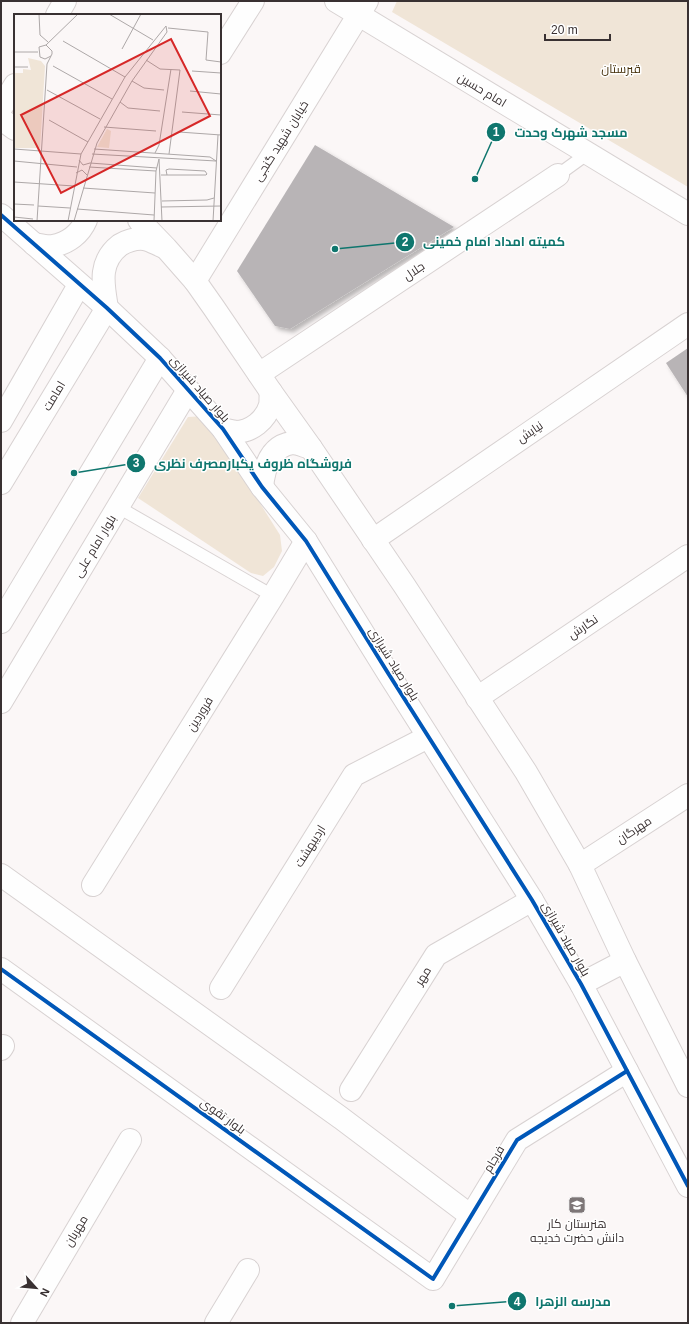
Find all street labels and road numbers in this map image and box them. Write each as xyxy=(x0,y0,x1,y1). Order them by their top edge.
street label: امام حسین xyxy=(455,70,509,111)
street label: خیابان شهید گنجی xyxy=(251,98,311,184)
street label: جلال xyxy=(401,259,427,283)
street label: بلوار صیاد شیرازی xyxy=(167,353,233,425)
street label: امامت xyxy=(40,379,68,413)
street label: نیایش xyxy=(514,418,546,446)
street label: بلوار امام علی xyxy=(71,512,120,580)
street label: نگارش xyxy=(565,612,601,642)
street label: بلوار صیاد شیرازی xyxy=(366,625,422,703)
street label: فروردین xyxy=(184,694,216,734)
street label: مهرگان xyxy=(614,814,654,846)
street label: اردیبهشت xyxy=(292,822,328,870)
street label: بلوار صیاد شیرازی xyxy=(539,899,593,979)
street label: مهر xyxy=(411,964,434,989)
street label: بلوار تقوی xyxy=(198,1095,248,1137)
street label: فرجام xyxy=(481,1143,508,1175)
street label: مهربان xyxy=(61,1213,91,1249)

